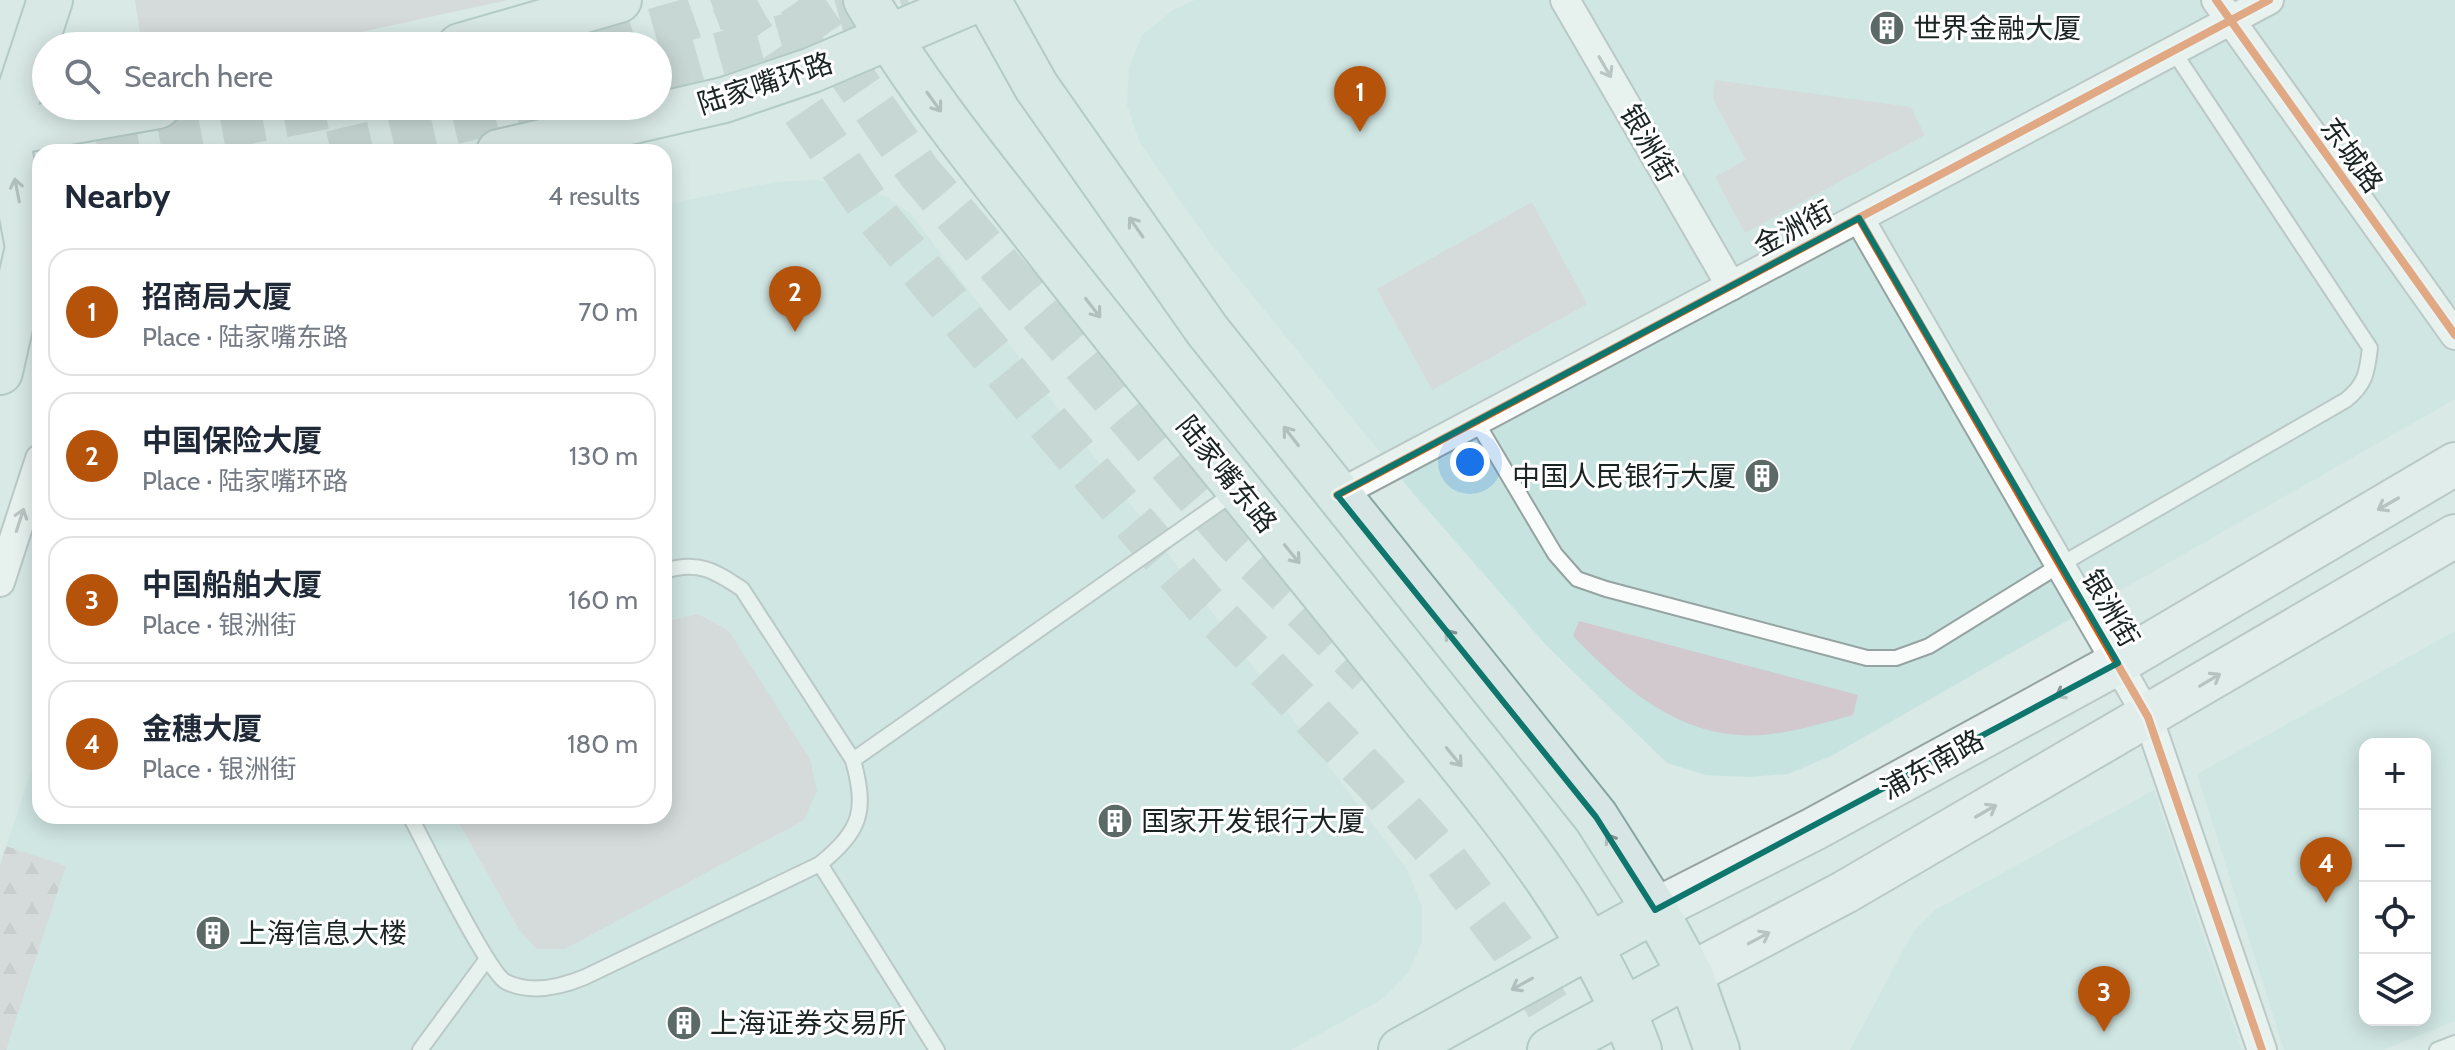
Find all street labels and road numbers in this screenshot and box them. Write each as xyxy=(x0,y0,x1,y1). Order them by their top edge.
street label: 陆家嘴环路 xyxy=(693,45,837,121)
street label: 银洲街 xyxy=(1613,98,1685,188)
street label: 东城路 xyxy=(2314,111,2390,199)
street label: 金洲街 xyxy=(1748,193,1838,263)
street label: 陆家嘴东路 xyxy=(1170,409,1284,539)
street label: 银洲街 xyxy=(2075,563,2147,653)
street label: 浦东南路 xyxy=(1875,722,1989,806)

